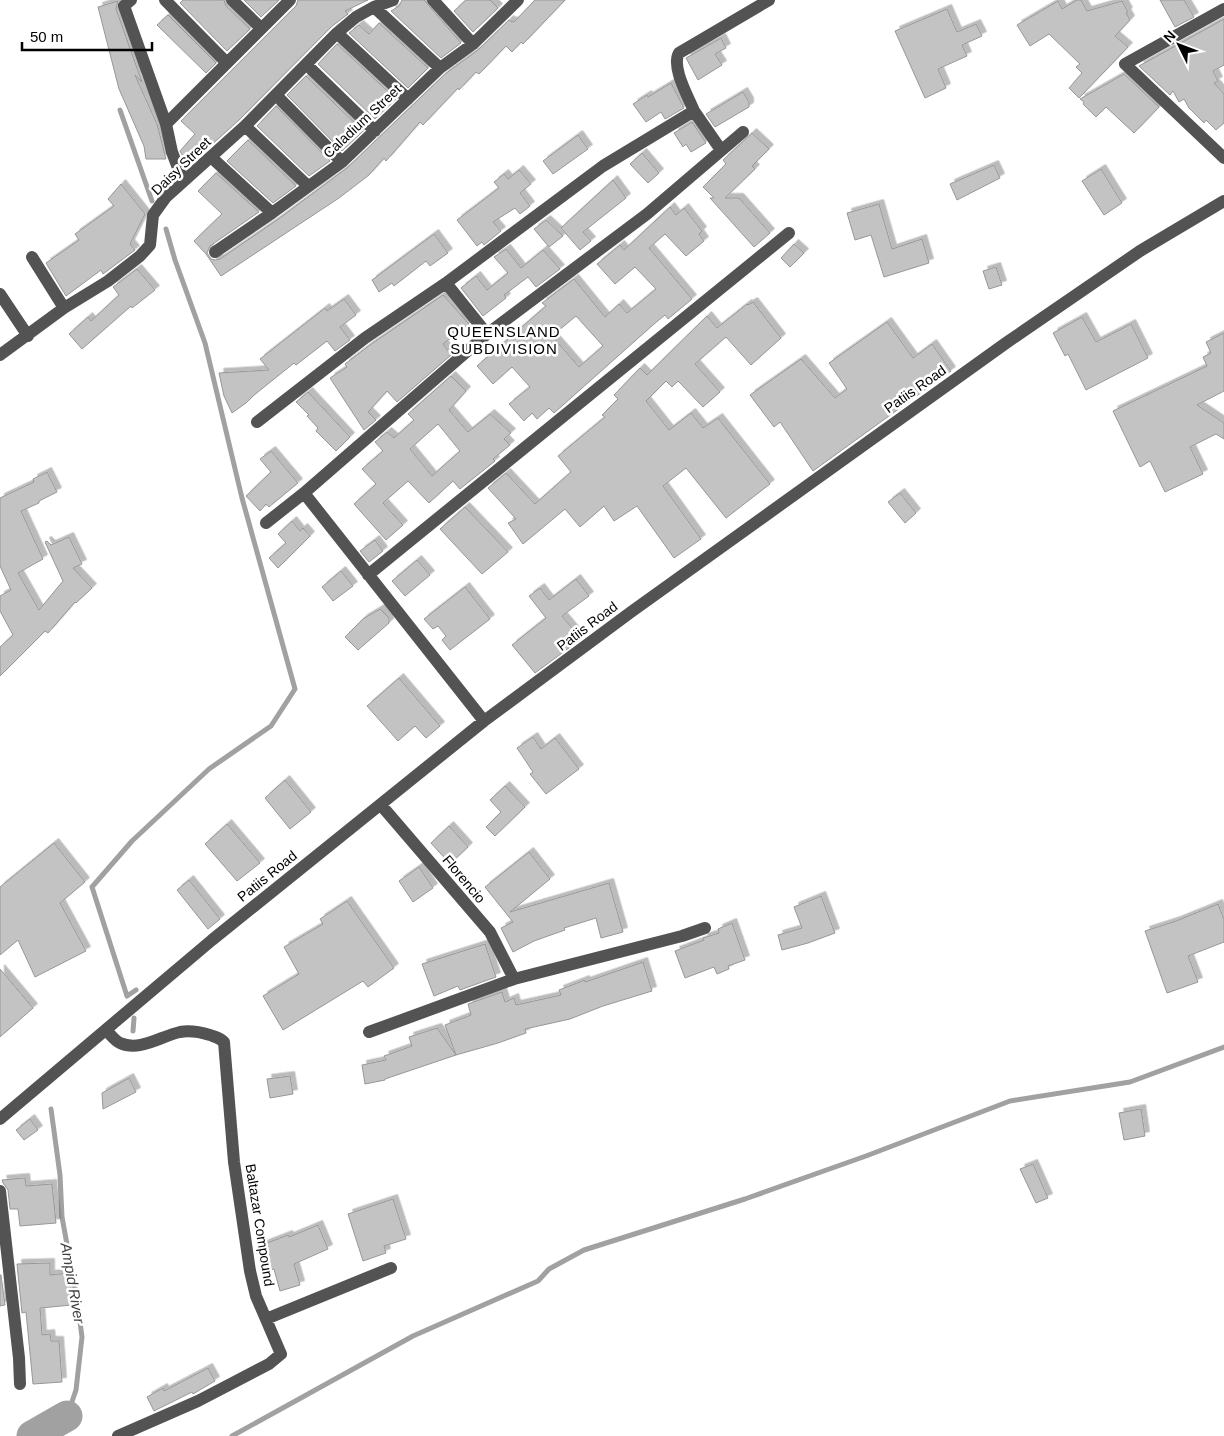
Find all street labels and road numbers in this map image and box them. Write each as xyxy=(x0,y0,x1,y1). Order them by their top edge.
street label: Caladium Street xyxy=(320,81,404,161)
street label: Daisy Street xyxy=(148,134,214,198)
street label: Patiis Road xyxy=(881,362,949,416)
street label: Patiis Road xyxy=(554,598,620,654)
street label: Patiis Road xyxy=(234,847,300,905)
street label: Florencio xyxy=(439,852,489,906)
street label: Baltazar Compound xyxy=(242,1163,278,1287)

